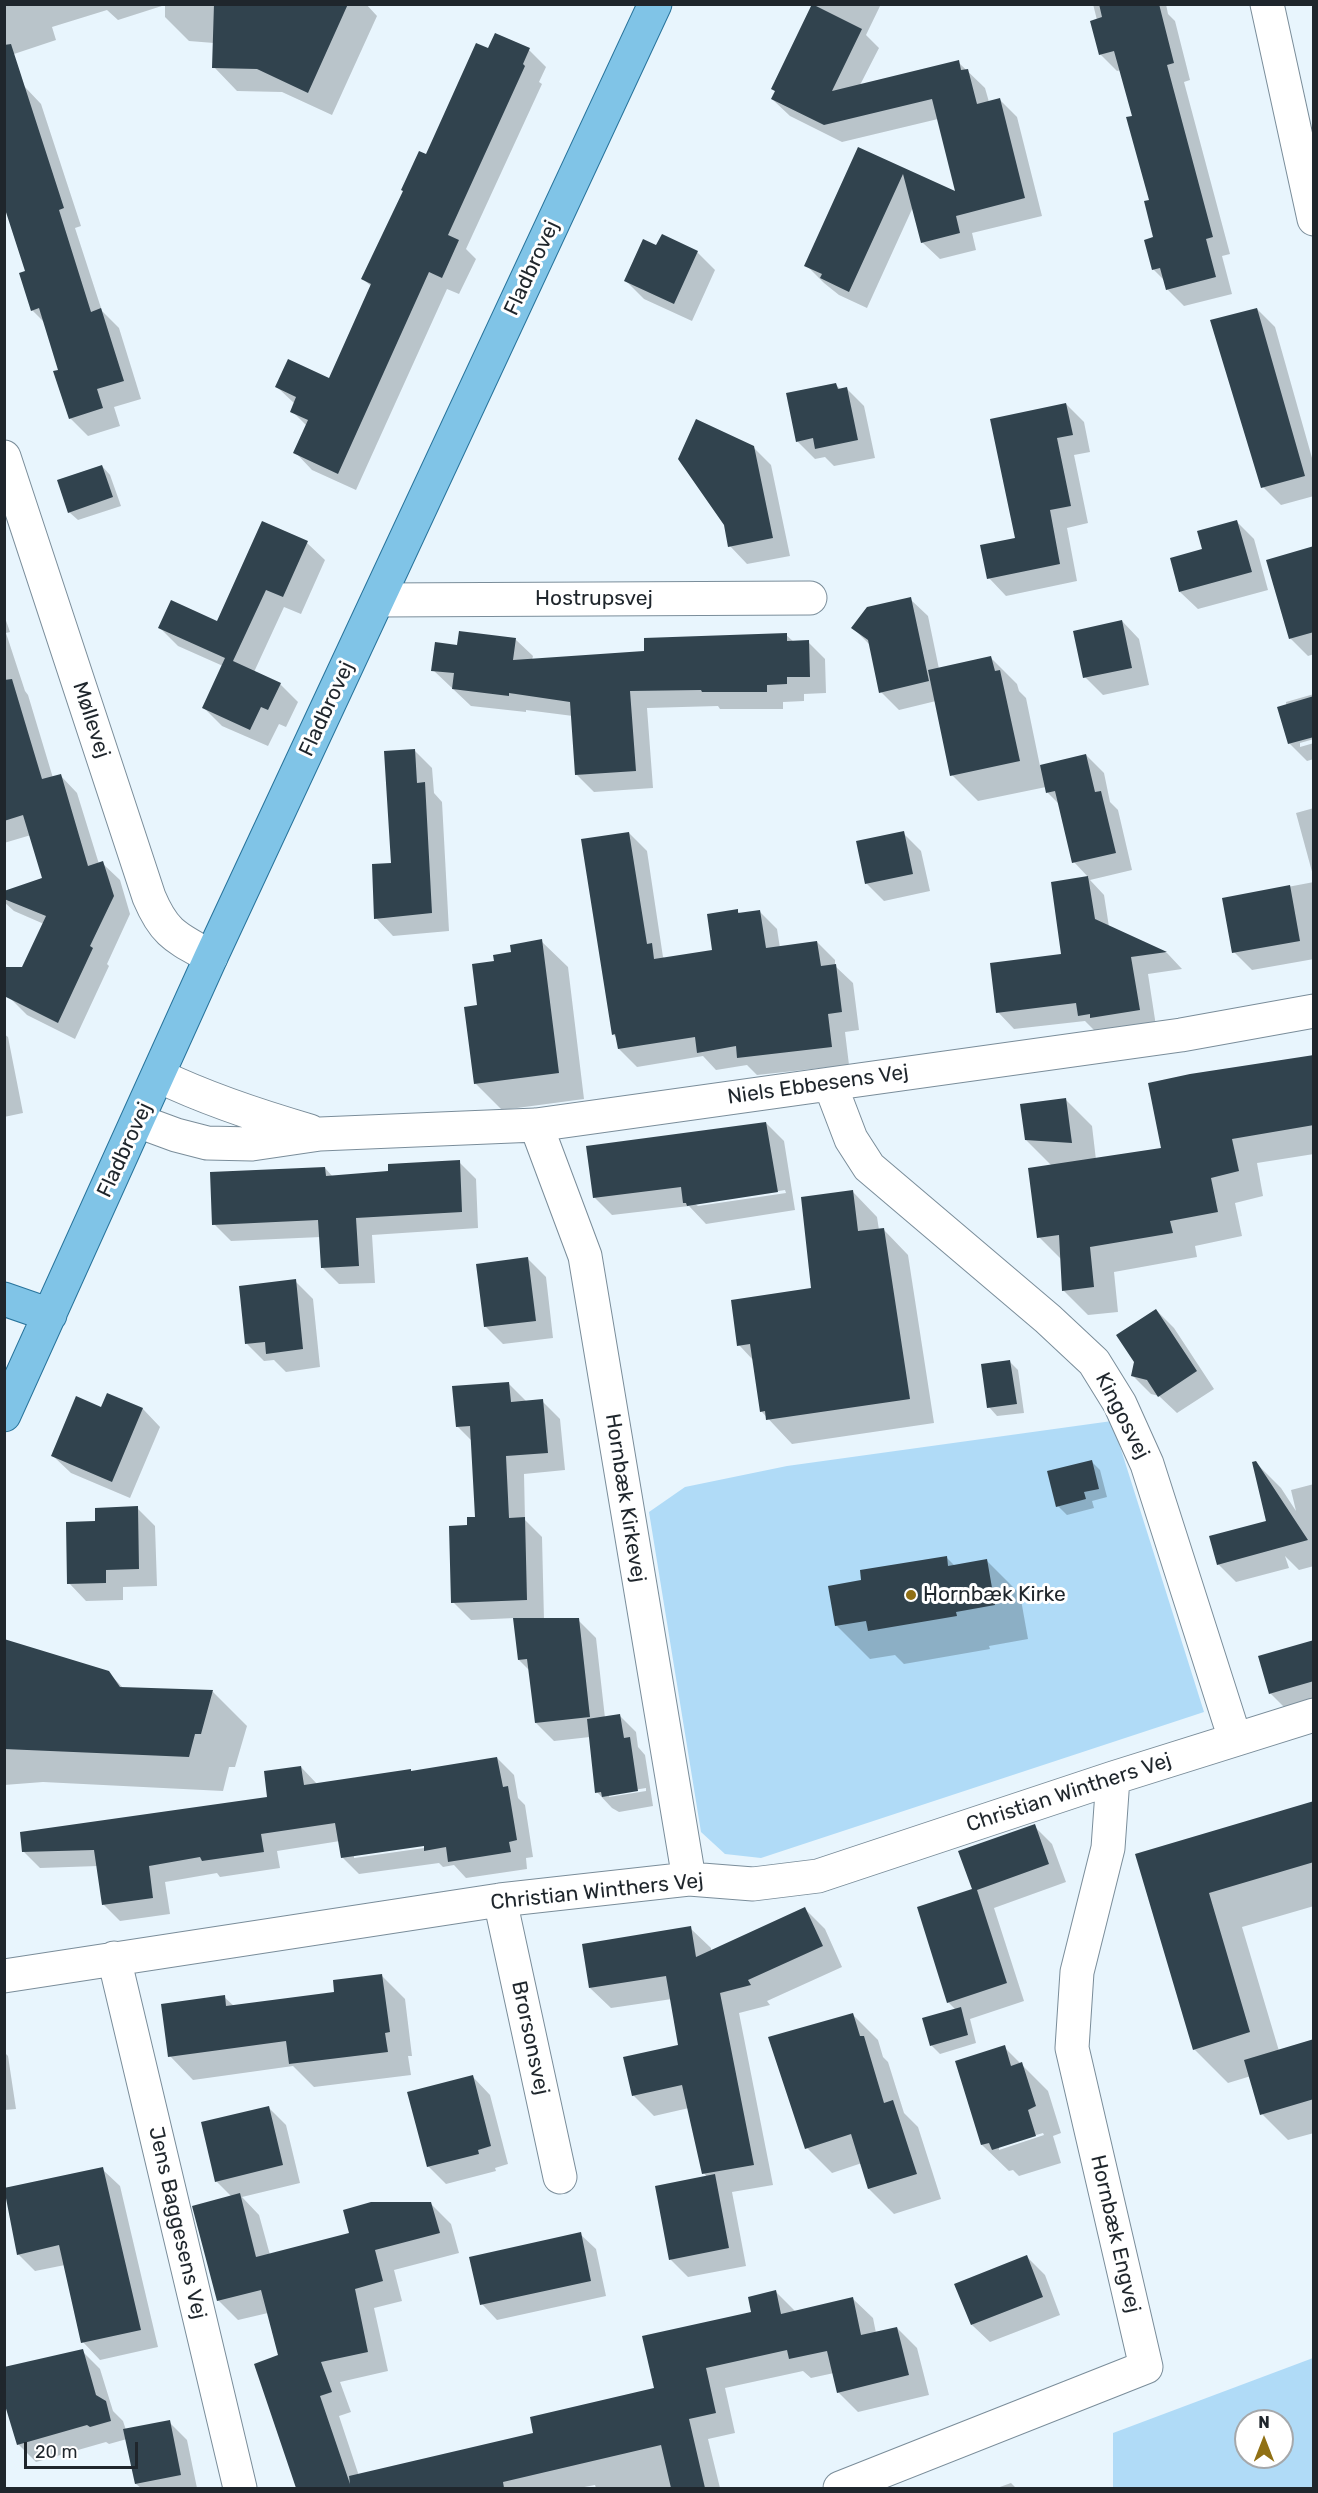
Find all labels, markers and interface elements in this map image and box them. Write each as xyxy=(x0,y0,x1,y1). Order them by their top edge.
street label: Fladbrovej xyxy=(499,217,565,319)
street label: Hostrupsvej xyxy=(535,586,653,612)
street label: Fladbrovej xyxy=(294,658,360,760)
street label: Møllevej xyxy=(67,679,115,761)
street label: Niels Ebbesens Vej xyxy=(726,1060,910,1110)
street label: Fladbrovej xyxy=(92,1099,158,1201)
street label: Kingosvej xyxy=(1090,1369,1154,1463)
street label: Hornbæk Kirkevej xyxy=(599,1412,651,1584)
place label: Hornbæk Kirke xyxy=(923,1582,1066,1608)
marker: Hornbæk Kirke xyxy=(904,1588,918,1602)
street label: Christian Winthers Vej xyxy=(963,1748,1175,1838)
street label: Christian Winthers Vej xyxy=(489,1868,705,1916)
street label: Brorsonsvej xyxy=(506,1979,554,2097)
street label: Jens Baggesens Vej xyxy=(143,2124,211,2322)
street label: Hornbæk Engvej xyxy=(1085,2153,1145,2315)
north arrow xyxy=(1234,2409,1294,2469)
text: N xyxy=(1258,2413,1270,2432)
scale bar xyxy=(27,2430,141,2468)
text: 20 m xyxy=(35,2441,77,2463)

